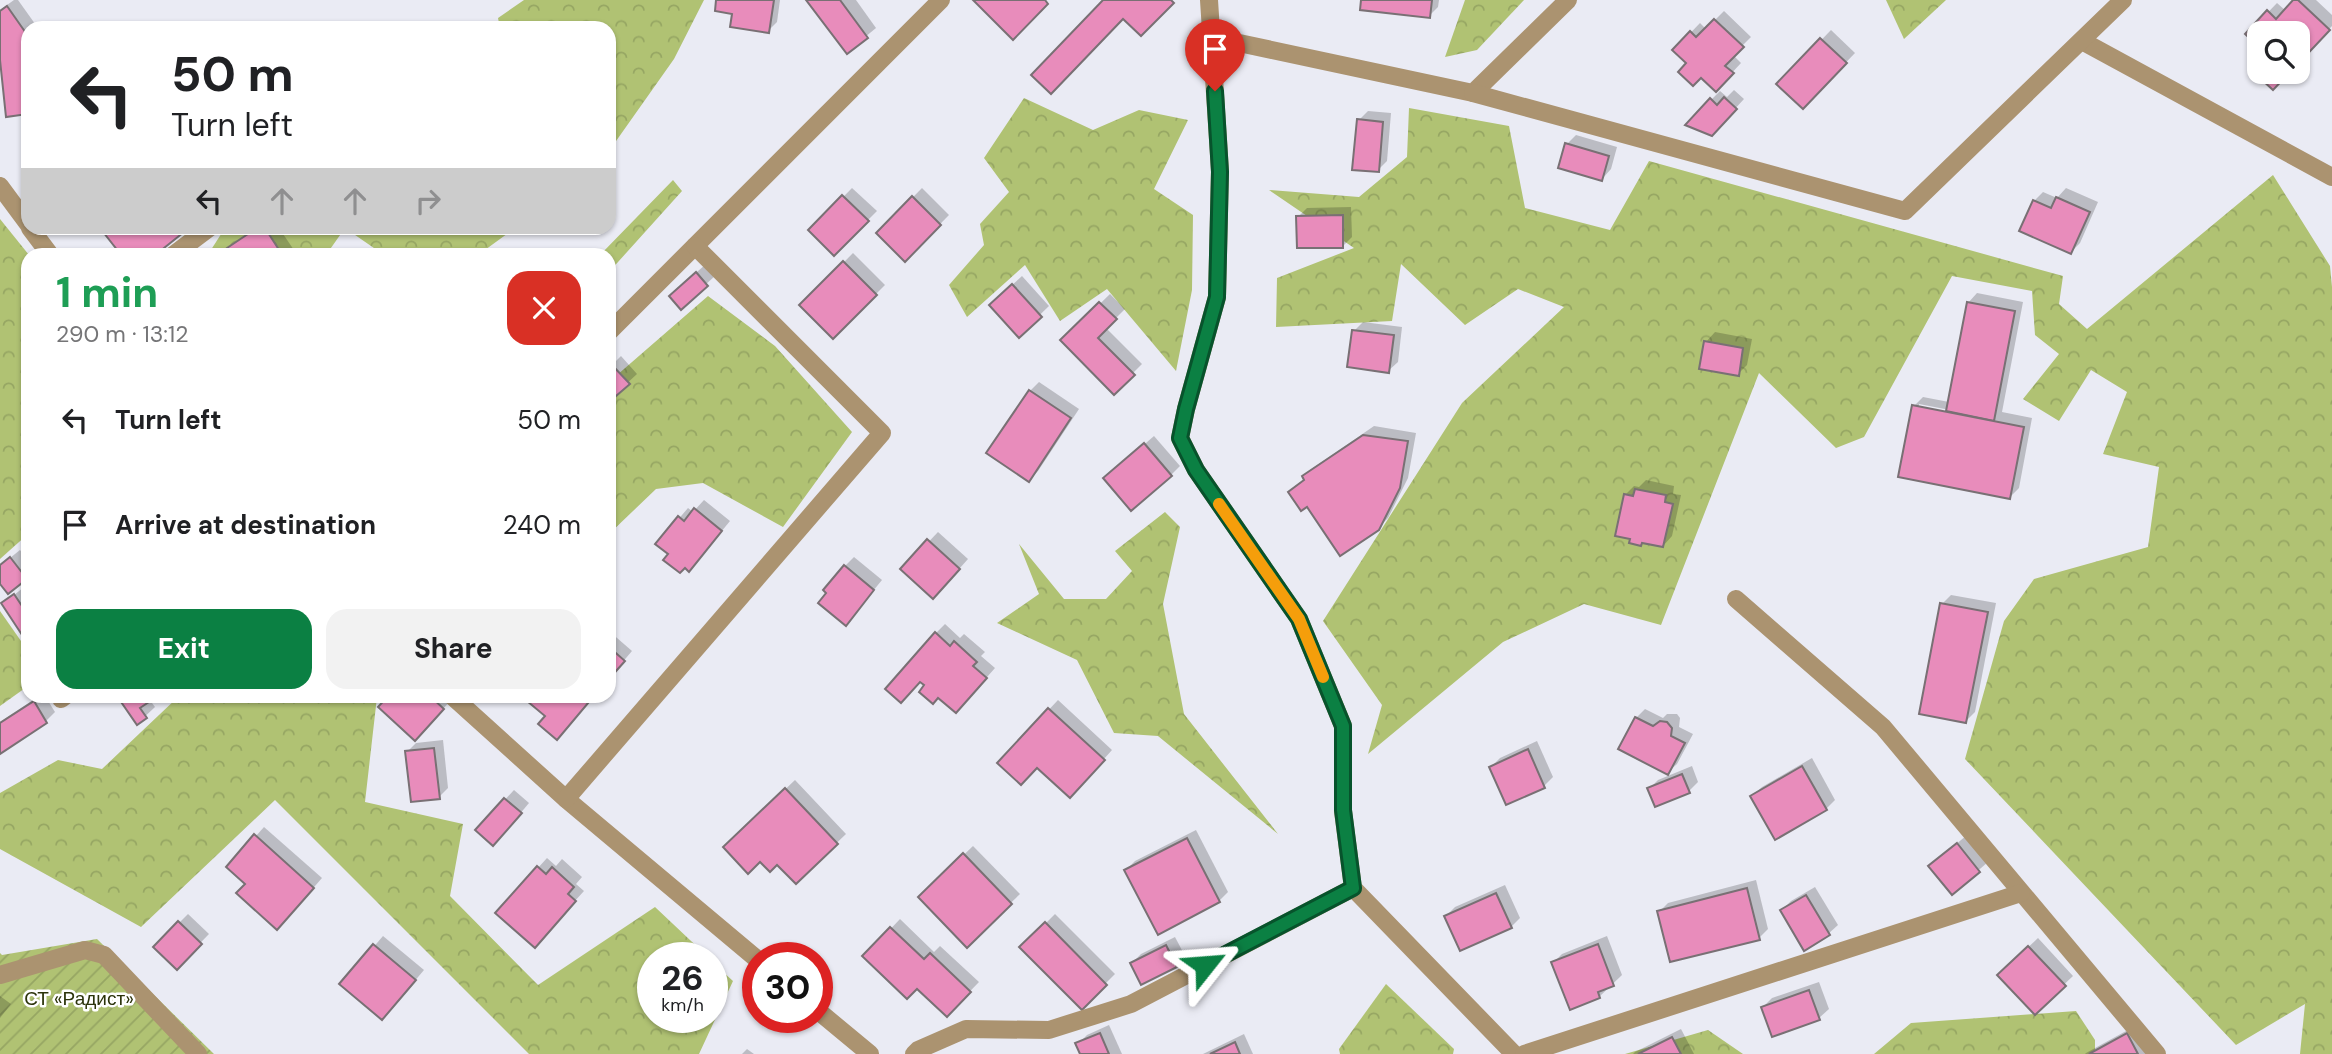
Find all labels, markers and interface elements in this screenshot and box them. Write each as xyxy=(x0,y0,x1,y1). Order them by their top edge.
pin xyxy=(1185,19,1245,91)
map controls xyxy=(2247,21,2310,84)
button: search xyxy=(2247,21,2310,84)
icon: arrive xyxy=(1196,30,1234,68)
text: 50 m xyxy=(171,42,294,106)
icon: left xyxy=(56,49,147,140)
text: Turn left xyxy=(171,104,293,146)
icon: left xyxy=(190,182,228,220)
icon: ahead xyxy=(263,182,301,220)
icon: ahead xyxy=(336,182,374,220)
icon: right xyxy=(409,182,447,220)
text: 1 min xyxy=(56,265,158,320)
button: close xyxy=(507,271,581,345)
text: 290 m · 13:12 xyxy=(56,319,188,349)
icon: left xyxy=(56,401,94,439)
text: Turn left xyxy=(115,403,222,437)
text: 50 m xyxy=(517,403,581,437)
icon: arrive xyxy=(56,506,94,544)
text: Arrive at destination xyxy=(115,508,376,542)
text: 240 m xyxy=(503,508,581,542)
button: Exit xyxy=(56,609,312,689)
button: Share xyxy=(326,609,581,689)
position arrow xyxy=(1168,928,1242,1002)
speed limit sign: 30 xyxy=(742,942,833,1033)
text: 26 xyxy=(661,955,704,1001)
park label: СТ «Радист» xyxy=(24,986,134,1011)
text: km/h xyxy=(661,993,704,1017)

